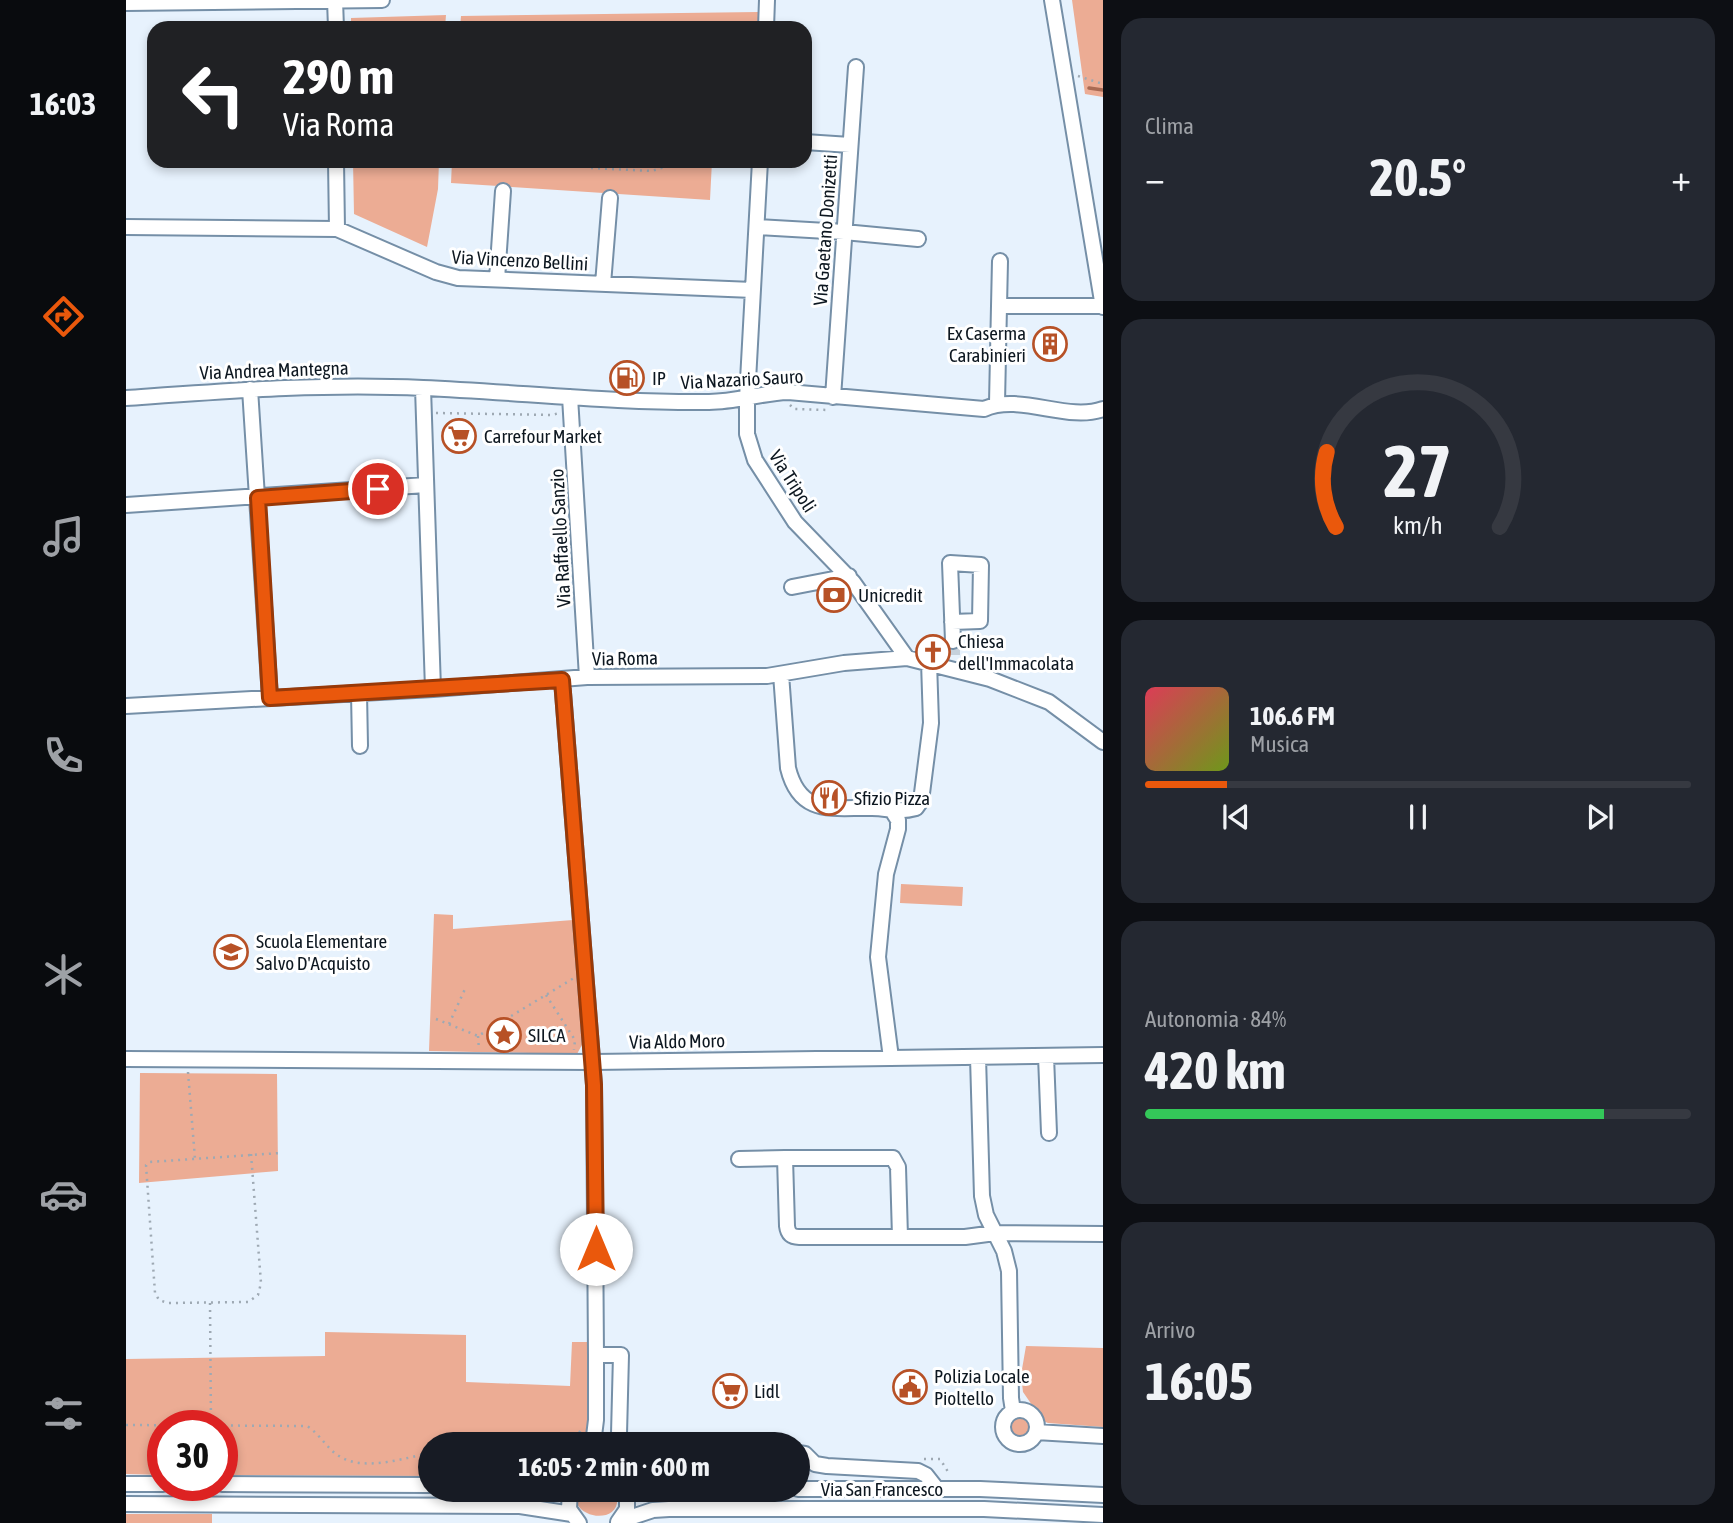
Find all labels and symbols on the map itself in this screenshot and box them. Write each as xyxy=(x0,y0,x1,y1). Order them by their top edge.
street label: Via Gaetano Donizetti xyxy=(809,154,841,306)
street label: Via Vincenzo Bellini xyxy=(451,245,589,275)
place label: Ex Caserma Carabinieri xyxy=(947,322,1026,366)
building icon: Ex Caserma Carabinieri xyxy=(1031,325,1069,363)
street label: Via Andrea Mantegna xyxy=(199,356,349,384)
fuel station icon: IP xyxy=(608,359,646,397)
street label: Via Nazario Sauro xyxy=(680,365,804,393)
place label: IP xyxy=(652,367,666,389)
supermarket icon: Carrefour Market xyxy=(440,417,478,455)
place label: Carrefour Market xyxy=(484,425,602,447)
street label: Via Tripoli xyxy=(765,446,821,516)
pin xyxy=(348,459,408,519)
street label: Via Raffaello Sanzio xyxy=(545,468,575,608)
bank icon: Unicredit xyxy=(815,576,853,614)
place label: Unicredit xyxy=(858,584,923,606)
place label: Chiesa dell'Immacolata xyxy=(958,630,1074,674)
church icon: Chiesa dell'Immacolata xyxy=(914,633,952,671)
street label: Via Roma xyxy=(592,646,658,670)
restaurant icon: Sfizio Pizza xyxy=(810,779,848,817)
place label: Sfizio Pizza xyxy=(854,787,930,809)
place label: Scuola Elementare Salvo D'Acquisto xyxy=(256,930,387,974)
school or university icon: Scuola Elementare Salvo D'Acquisto xyxy=(212,933,250,971)
place icon: SILCA xyxy=(485,1016,523,1054)
place label: SILCA xyxy=(528,1024,566,1046)
street label: Via Aldo Moro xyxy=(629,1029,725,1053)
position arrow xyxy=(559,1212,633,1286)
place label: Polizia Locale Pioltello xyxy=(934,1365,1030,1409)
public building icon: Polizia Locale Pioltello xyxy=(891,1368,929,1406)
supermarket icon: Lidl xyxy=(711,1372,749,1410)
place label: Lidl xyxy=(754,1380,780,1402)
speed limit sign: 30 xyxy=(147,1410,238,1501)
street label: Via San Francesco xyxy=(821,1478,943,1500)

